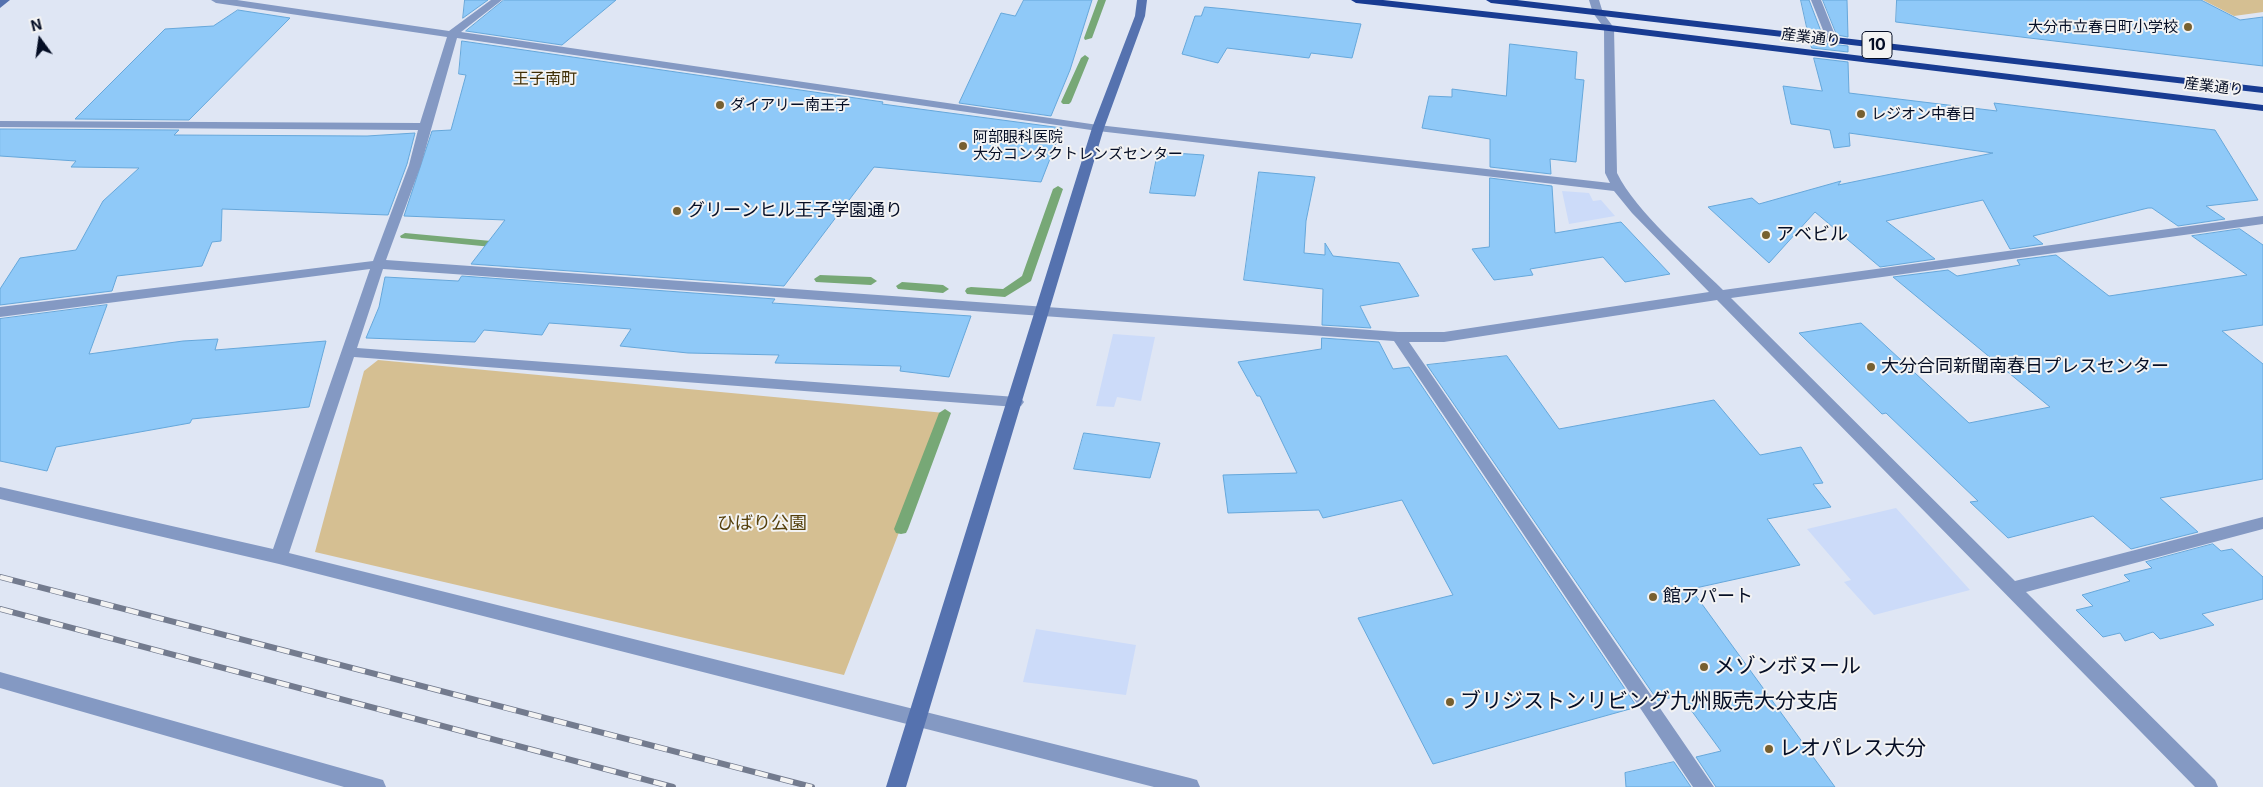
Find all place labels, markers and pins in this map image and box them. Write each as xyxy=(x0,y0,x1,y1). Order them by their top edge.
place label: 大分市立春日町小学校 xyxy=(2028,18,2178,36)
marker: 大分市立春日町小学校 xyxy=(2182,21,2194,33)
place label: ダイアリー南王子 xyxy=(730,96,850,114)
marker: ダイアリー南王子 xyxy=(714,99,726,111)
place label: レジオン中春日 xyxy=(1871,105,1976,123)
marker: レジオン中春日 xyxy=(1855,108,1867,120)
place label: 阿部眼科医院 大分コンタクトレンズセンター xyxy=(973,128,1183,163)
marker: 阿部眼科医院 大分コンタクトレンズセンター xyxy=(957,140,969,152)
place label: グリーンヒル王子学園通り xyxy=(687,200,903,222)
marker: グリーンヒル王子学園通り xyxy=(671,205,683,217)
place label: アベビル xyxy=(1776,224,1848,246)
marker: アベビル xyxy=(1760,229,1772,241)
place label: 大分合同新聞南春日プレスセンター xyxy=(1881,356,2169,378)
marker: 大分合同新聞南春日プレスセンター xyxy=(1865,361,1877,373)
place label: 館アパート xyxy=(1663,586,1753,608)
marker: 館アパート xyxy=(1647,591,1659,603)
place label: メゾンボヌール xyxy=(1714,654,1861,680)
marker: メゾンボヌール xyxy=(1698,661,1710,673)
place label: ブリジストンリビング九州販売大分支店 xyxy=(1460,689,1838,715)
marker: ブリジストンリビング九州販売大分支店 xyxy=(1444,696,1456,708)
place label: レオパレス大分 xyxy=(1779,736,1926,762)
marker: レオパレス大分 xyxy=(1763,743,1775,755)

